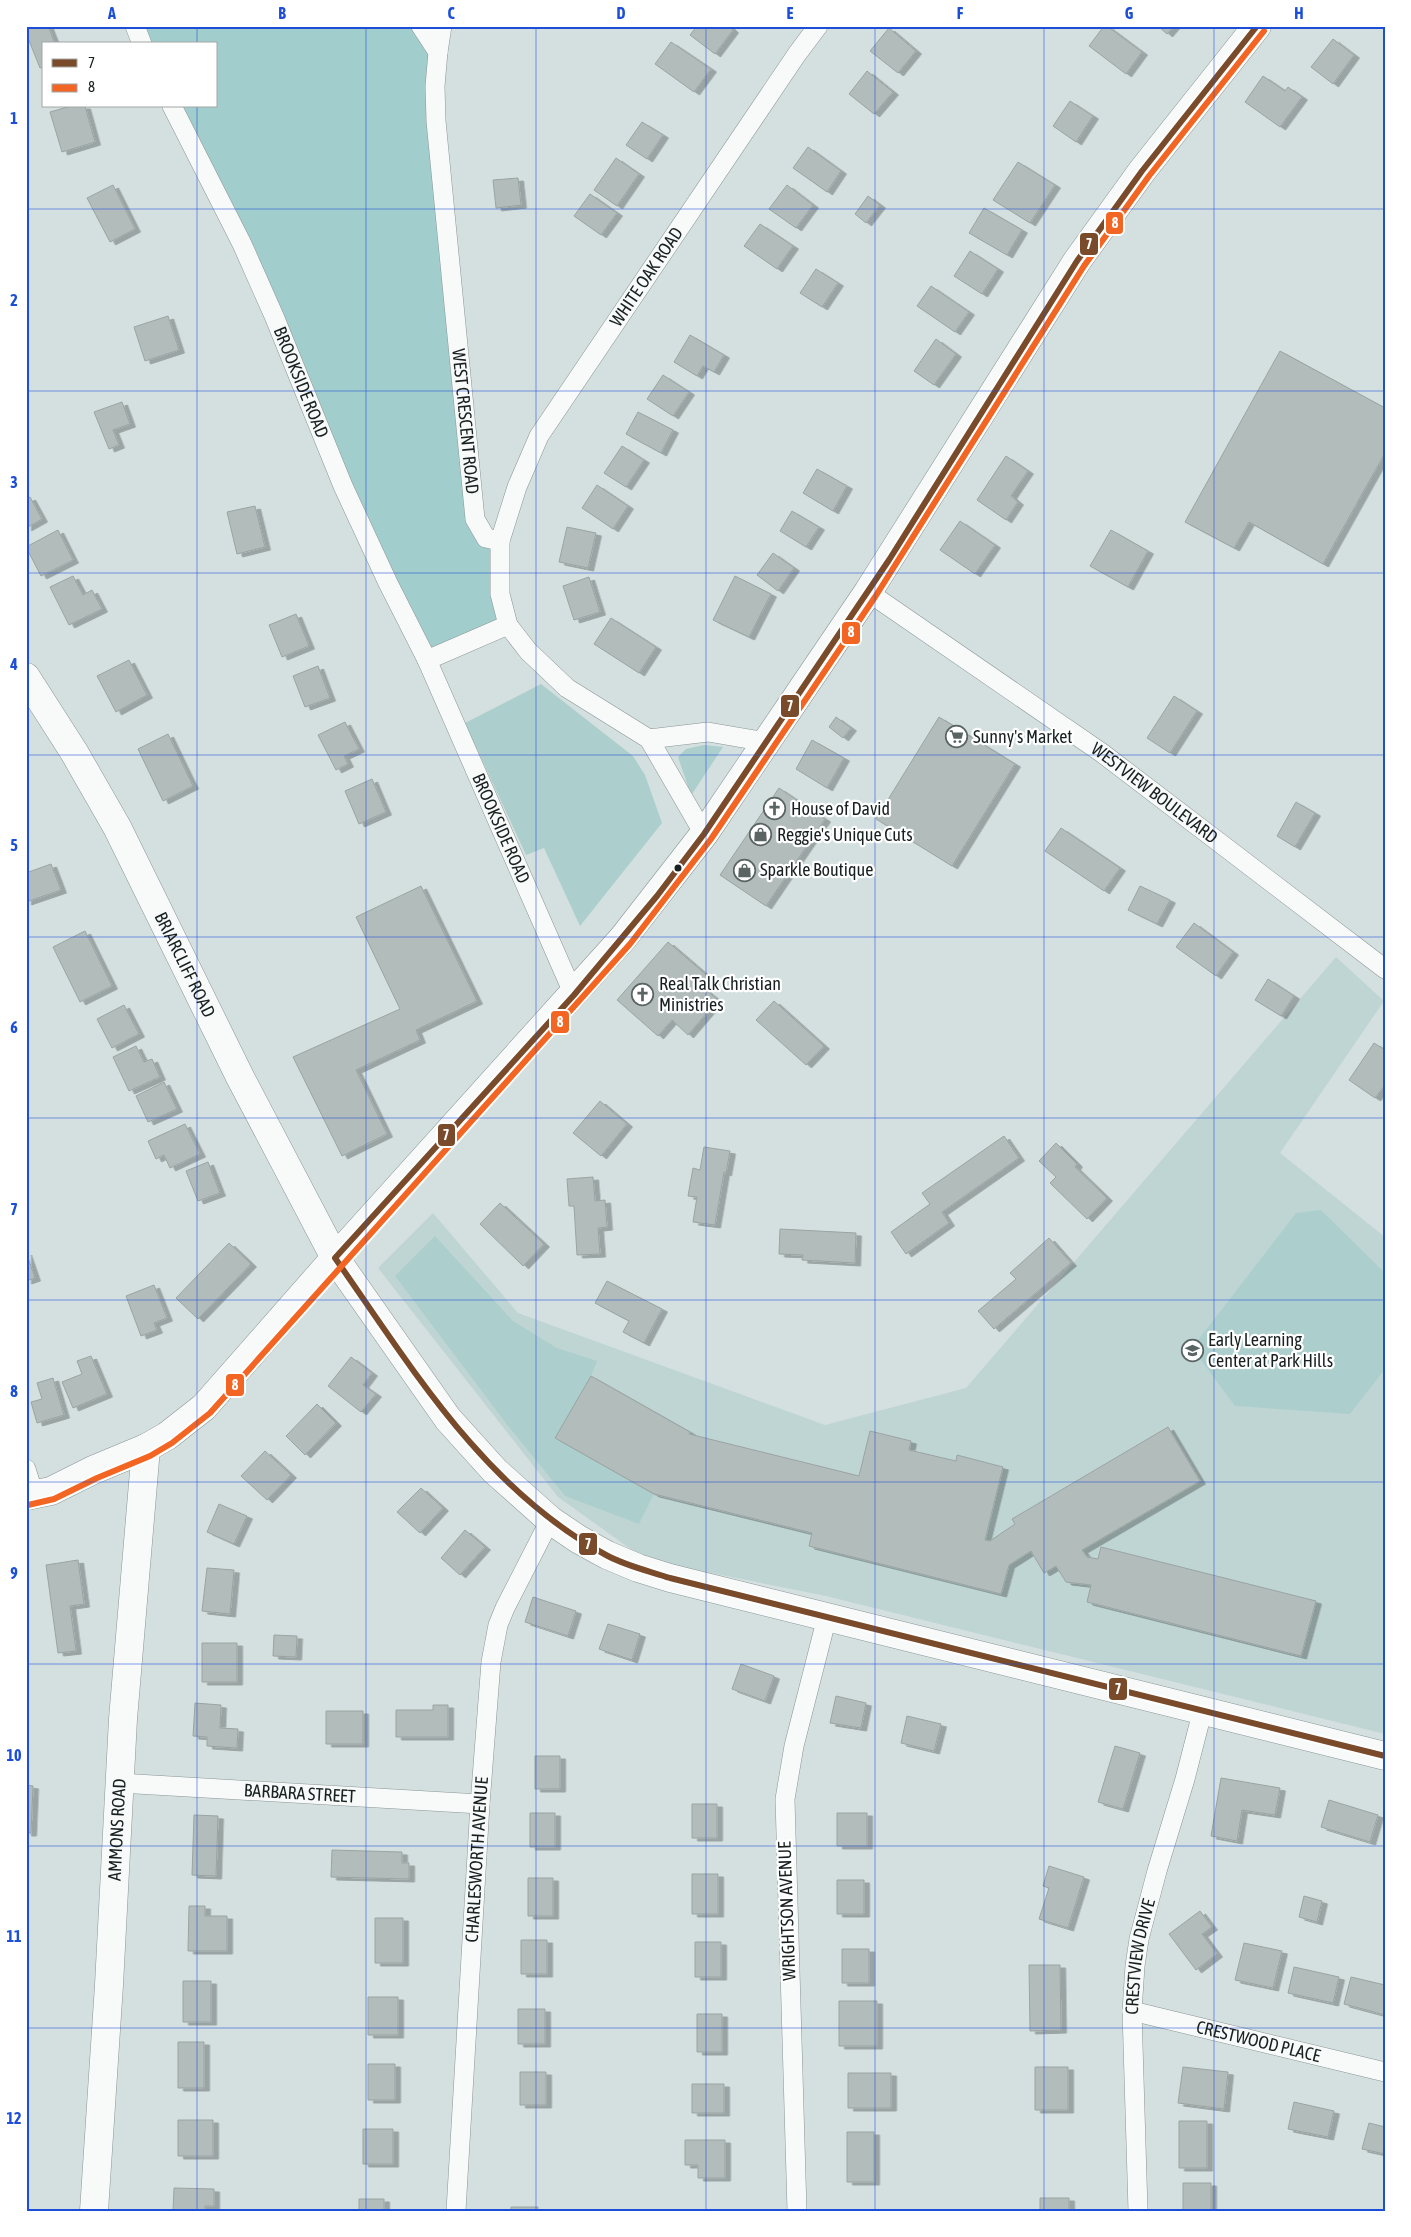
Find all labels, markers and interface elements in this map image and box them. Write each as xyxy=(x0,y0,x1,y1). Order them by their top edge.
text: A xyxy=(107,4,116,22)
text: B xyxy=(278,4,286,22)
text: C xyxy=(447,4,455,22)
text: D xyxy=(617,4,626,22)
text: E xyxy=(787,4,794,22)
text: F xyxy=(957,4,964,22)
text: G xyxy=(1125,4,1134,22)
text: H xyxy=(1294,4,1304,22)
legend xyxy=(42,42,218,108)
text: 7 xyxy=(88,54,95,71)
text: 8 xyxy=(88,78,95,95)
text: 1 xyxy=(10,109,18,127)
line badge: 8 xyxy=(1105,211,1124,235)
text: 8 xyxy=(1112,215,1119,231)
street label: WHITE OAK ROAD xyxy=(605,223,687,330)
line badge: 7 xyxy=(1079,232,1099,256)
text: 7 xyxy=(1086,236,1092,252)
text: 2 xyxy=(10,291,18,309)
street label: BROOKSIDE ROAD xyxy=(269,323,333,441)
street label: WEST CRESCENT ROAD xyxy=(448,348,484,495)
text: 3 xyxy=(10,473,18,491)
line badge: 8 xyxy=(841,621,861,645)
text: 8 xyxy=(848,624,855,640)
text: 4 xyxy=(9,655,18,673)
line badge: 7 xyxy=(780,694,800,718)
text: 7 xyxy=(787,698,793,714)
supermarket icon: Sunny's Market xyxy=(945,725,969,749)
place label: Sunny's Market xyxy=(973,726,1073,747)
street label: WESTVIEW BOULEVARD xyxy=(1087,738,1222,848)
street label: BROOKSIDE ROAD xyxy=(468,770,535,886)
church icon: House of David xyxy=(763,797,787,821)
place label: House of David xyxy=(791,798,890,819)
shop icon: Reggie's Unique Cuts xyxy=(749,823,773,847)
place label: Reggie's Unique Cuts xyxy=(777,824,913,845)
text: 5 xyxy=(10,836,18,854)
shop icon: Sparkle Boutique xyxy=(732,858,756,882)
place label: Sparkle Boutique xyxy=(760,859,873,880)
unlabelled marker xyxy=(673,863,683,873)
street label: BRIARCLIFF ROAD xyxy=(150,908,220,1021)
place label: Real Talk Christian Ministries xyxy=(659,973,781,1015)
church icon: Real Talk Christian Ministries xyxy=(631,982,655,1006)
line badge: 8 xyxy=(550,1010,570,1034)
text: 8 xyxy=(557,1014,564,1030)
text: 6 xyxy=(10,1018,18,1036)
line badge: 7 xyxy=(437,1123,456,1147)
text: 7 xyxy=(443,1127,449,1143)
text: 7 xyxy=(10,1200,18,1218)
place label: Early Learning Center at Park Hills xyxy=(1208,1329,1333,1371)
school or university icon: Early Learning Center at Park Hills xyxy=(1180,1338,1204,1362)
line badge: 8 xyxy=(225,1373,245,1397)
text: 8 xyxy=(232,1377,239,1393)
text: 8 xyxy=(10,1382,18,1400)
line badge: 7 xyxy=(578,1532,598,1556)
text: 7 xyxy=(585,1536,591,1552)
text: 9 xyxy=(10,1564,18,1582)
line badge: 7 xyxy=(1108,1677,1128,1701)
text: 7 xyxy=(1115,1681,1121,1697)
text: 10 xyxy=(6,1746,22,1764)
street label: CHARLESWORTH AVENUE xyxy=(461,1776,492,1943)
street label: AMMONS ROAD xyxy=(103,1778,130,1881)
street label: BARBARA STREET xyxy=(243,1779,356,1807)
street label: WRIGHTSON AVENUE xyxy=(774,1841,799,1981)
street label: CRESTVIEW DRIVE xyxy=(1121,1896,1159,2015)
text: 11 xyxy=(6,1927,22,1945)
street label: CRESTWOOD PLACE xyxy=(1194,2016,1323,2066)
text: 12 xyxy=(6,2109,22,2127)

